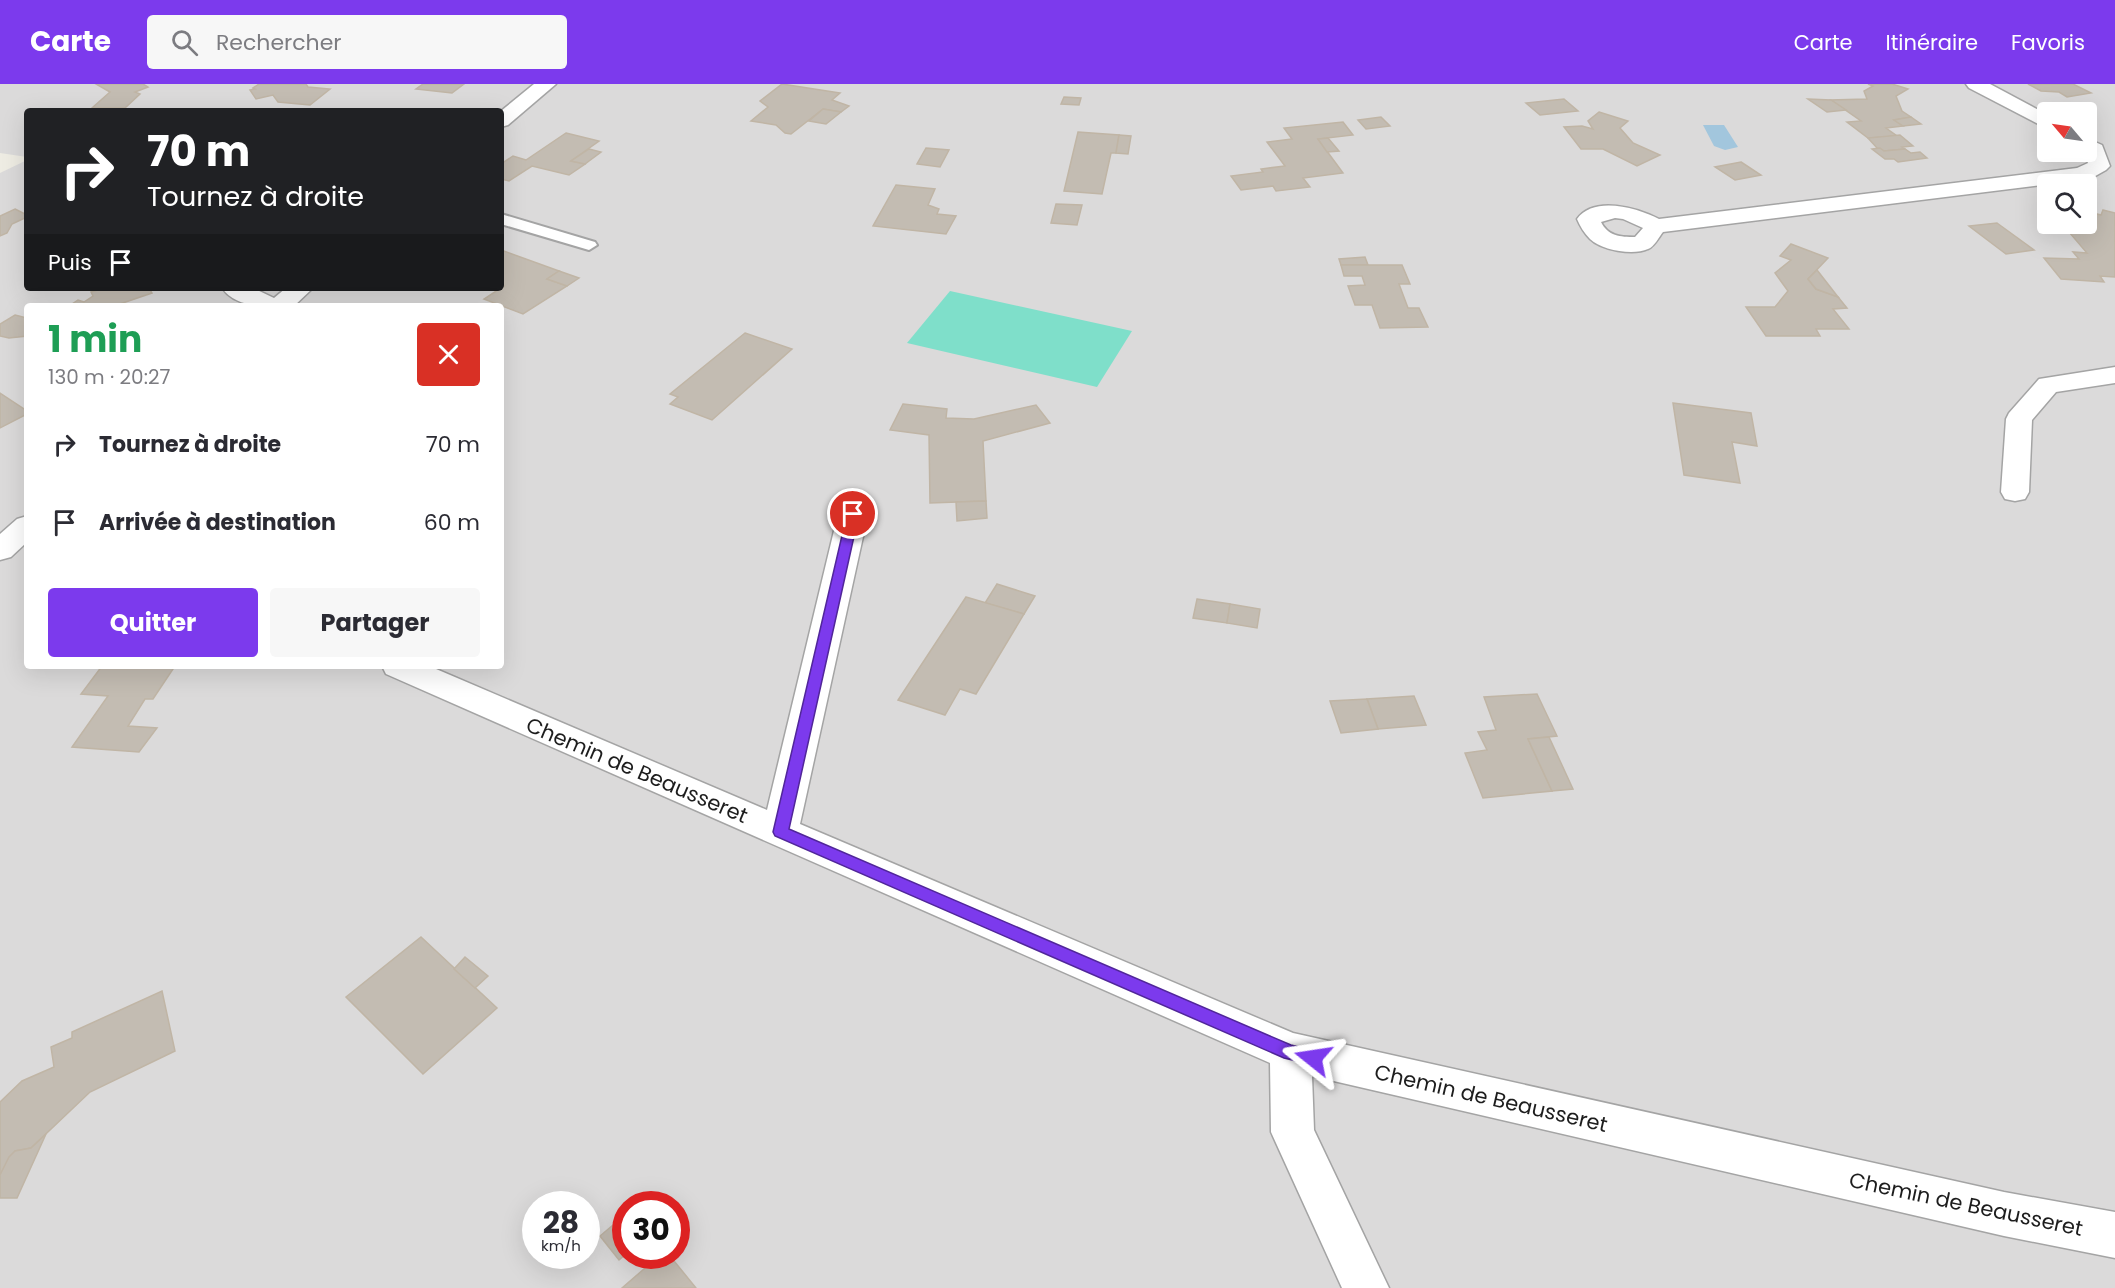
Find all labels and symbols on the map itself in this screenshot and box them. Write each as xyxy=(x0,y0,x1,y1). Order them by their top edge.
north arrow xyxy=(2037,102,2097,162)
pin xyxy=(827,488,878,539)
street label: Chemin de Beausseret xyxy=(522,710,752,830)
position arrow xyxy=(1281,1026,1345,1090)
street label: Chemin de Beausseret xyxy=(1372,1057,1610,1139)
street label: Chemin de Beausseret xyxy=(1846,1165,2086,1243)
speed limit sign: 30 xyxy=(612,1191,690,1269)

